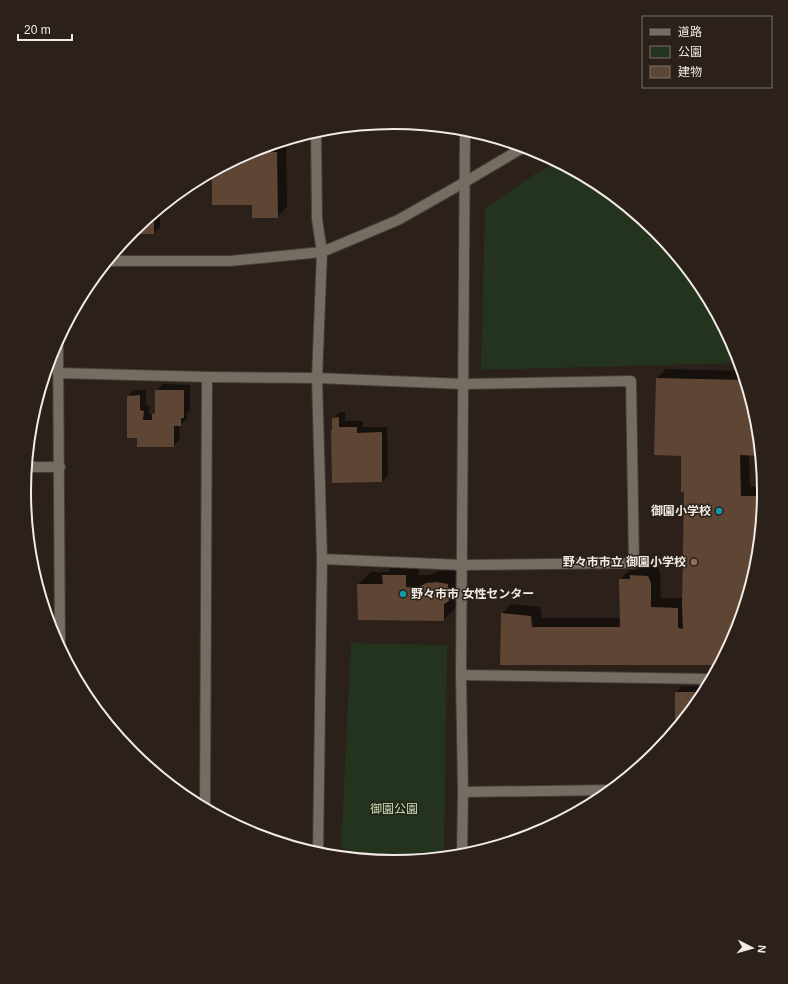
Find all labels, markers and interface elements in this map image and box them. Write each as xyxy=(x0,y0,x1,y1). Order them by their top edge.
scale bar xyxy=(18,16,72,42)
legend xyxy=(642,16,772,88)
text: 20 m xyxy=(24,23,51,37)
text: 道路 xyxy=(678,25,702,39)
text: 公園 xyxy=(678,45,702,59)
text: 建物 xyxy=(678,65,702,79)
place label: 御園小学校 xyxy=(651,504,711,518)
marker: 御園小学校 xyxy=(714,506,724,516)
place label: 野々市市立 御園小学校 xyxy=(563,555,686,569)
marker: 野々市市立 御園小学校 xyxy=(689,557,699,567)
place label: 野々市市 女性センター xyxy=(411,587,534,601)
marker: 野々市市 女性センター xyxy=(398,589,408,599)
park label: 御園公園 xyxy=(370,802,418,816)
north arrow xyxy=(732,928,772,968)
text: N xyxy=(756,944,768,954)

